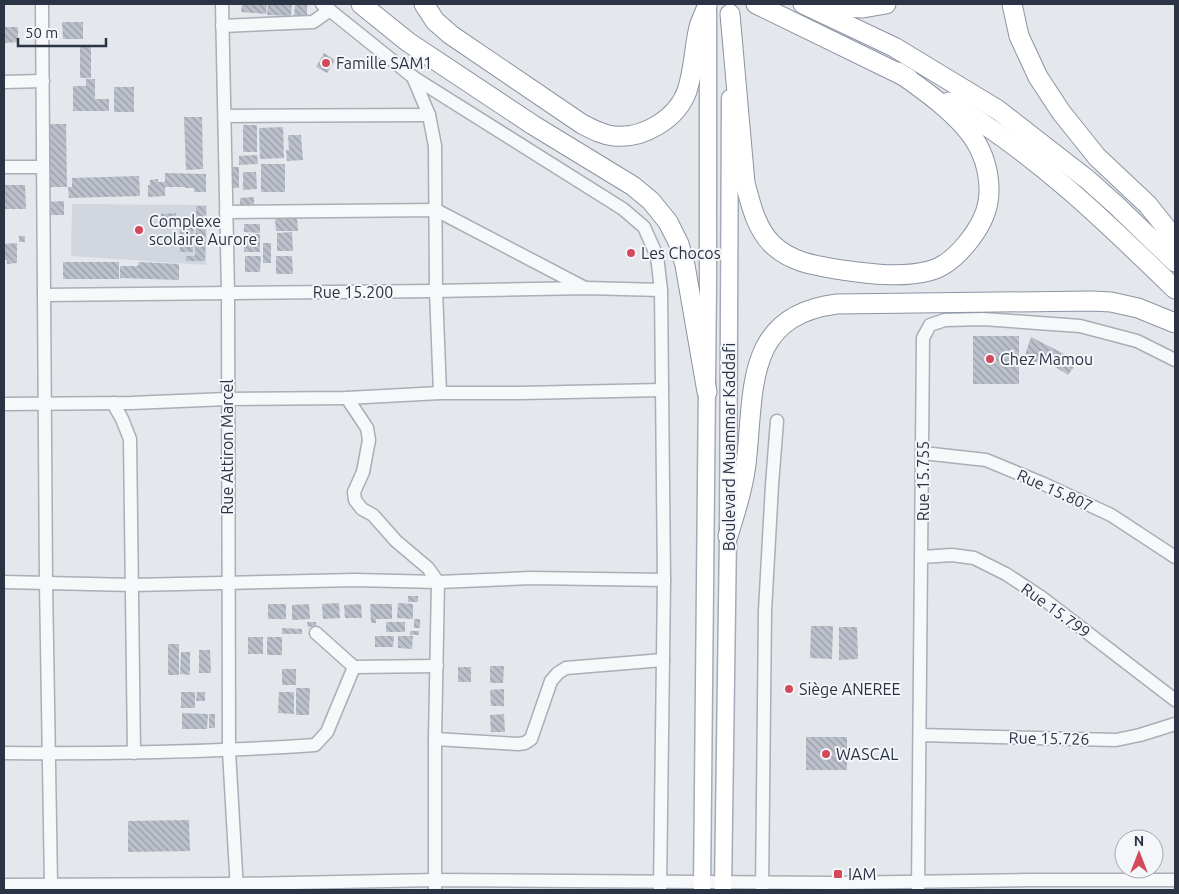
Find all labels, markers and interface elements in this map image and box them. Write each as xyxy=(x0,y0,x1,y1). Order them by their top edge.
scale bar xyxy=(18,15,105,47)
text: 50 m xyxy=(25,24,58,41)
place label: Famille SAM1 xyxy=(336,54,432,72)
marker: Famille SAM1 xyxy=(320,57,332,69)
place label: Complexe scolaire Aurore xyxy=(149,212,257,248)
marker: Complexe scolaire Aurore xyxy=(133,224,145,236)
place label: Les Chocos xyxy=(641,244,721,262)
marker: Les Chocos xyxy=(625,247,637,259)
street label: Rue 15.200 xyxy=(313,283,393,301)
street label: Boulevard Muammar Kaddafi xyxy=(720,343,738,551)
place label: Chez Mamou xyxy=(1000,350,1093,368)
marker: Chez Mamou xyxy=(984,353,996,365)
street label: Rue Attiron Marcel xyxy=(218,379,236,515)
street label: Rue 15.755 xyxy=(914,441,932,521)
street label: Rue 15.807 xyxy=(1014,465,1096,515)
street label: Rue 15.799 xyxy=(1018,579,1094,641)
place label: Siège ANEREE xyxy=(799,680,901,698)
marker: Siège ANEREE xyxy=(783,683,795,695)
street label: Rue 15.726 xyxy=(1009,728,1089,748)
place label: WASCAL xyxy=(836,745,898,763)
marker: WASCAL xyxy=(820,748,832,760)
north arrow xyxy=(1114,829,1164,879)
text: N xyxy=(1134,833,1144,849)
place label: IAM xyxy=(848,865,876,883)
marker: IAM xyxy=(832,868,844,880)

